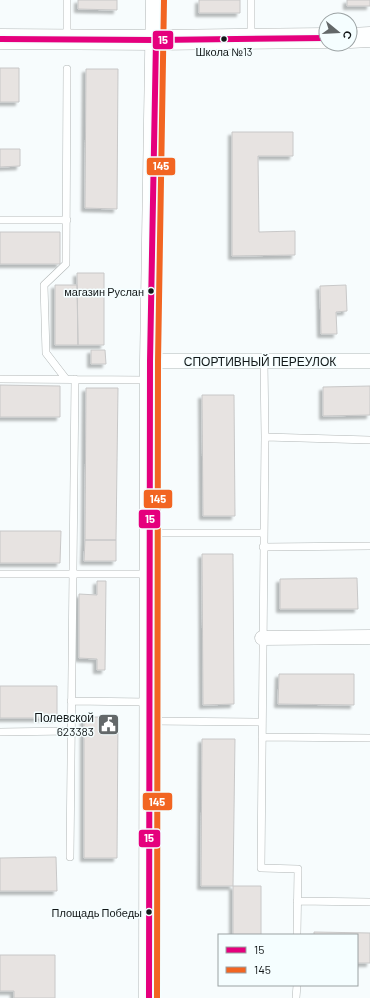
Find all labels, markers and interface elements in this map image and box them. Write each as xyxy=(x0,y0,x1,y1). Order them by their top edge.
north arrow xyxy=(318,12,358,52)
text: С xyxy=(341,29,355,41)
line badge: 15 xyxy=(152,30,174,50)
text: 15 xyxy=(158,33,168,46)
marker: Школа №13 xyxy=(219,34,229,44)
place label: Школа №13 xyxy=(196,45,252,58)
line badge: 145 xyxy=(146,157,176,176)
text: 145 xyxy=(153,159,169,172)
place label: магазин Руслан xyxy=(64,285,144,298)
marker: магазин Руслан xyxy=(146,286,156,296)
street label: СПОРТИВНЫЙ ПЕРЕУЛОК xyxy=(184,354,336,368)
line badge: 145 xyxy=(143,489,173,509)
text: 145 xyxy=(150,492,166,505)
line badge: 15 xyxy=(138,509,161,529)
text: 15 xyxy=(145,512,155,525)
place label: Полевской 623383 xyxy=(34,710,94,738)
public building icon: Полевской 623383 xyxy=(96,711,122,737)
line badge: 145 xyxy=(142,792,173,811)
text: 145 xyxy=(149,795,165,808)
line badge: 15 xyxy=(138,829,161,848)
text: 15 xyxy=(144,831,154,844)
place label: Площадь Победы xyxy=(52,906,142,919)
marker: Площадь Победы xyxy=(144,907,154,917)
legend xyxy=(218,934,358,986)
text: 15 xyxy=(254,942,264,956)
text: 145 xyxy=(254,962,271,976)

